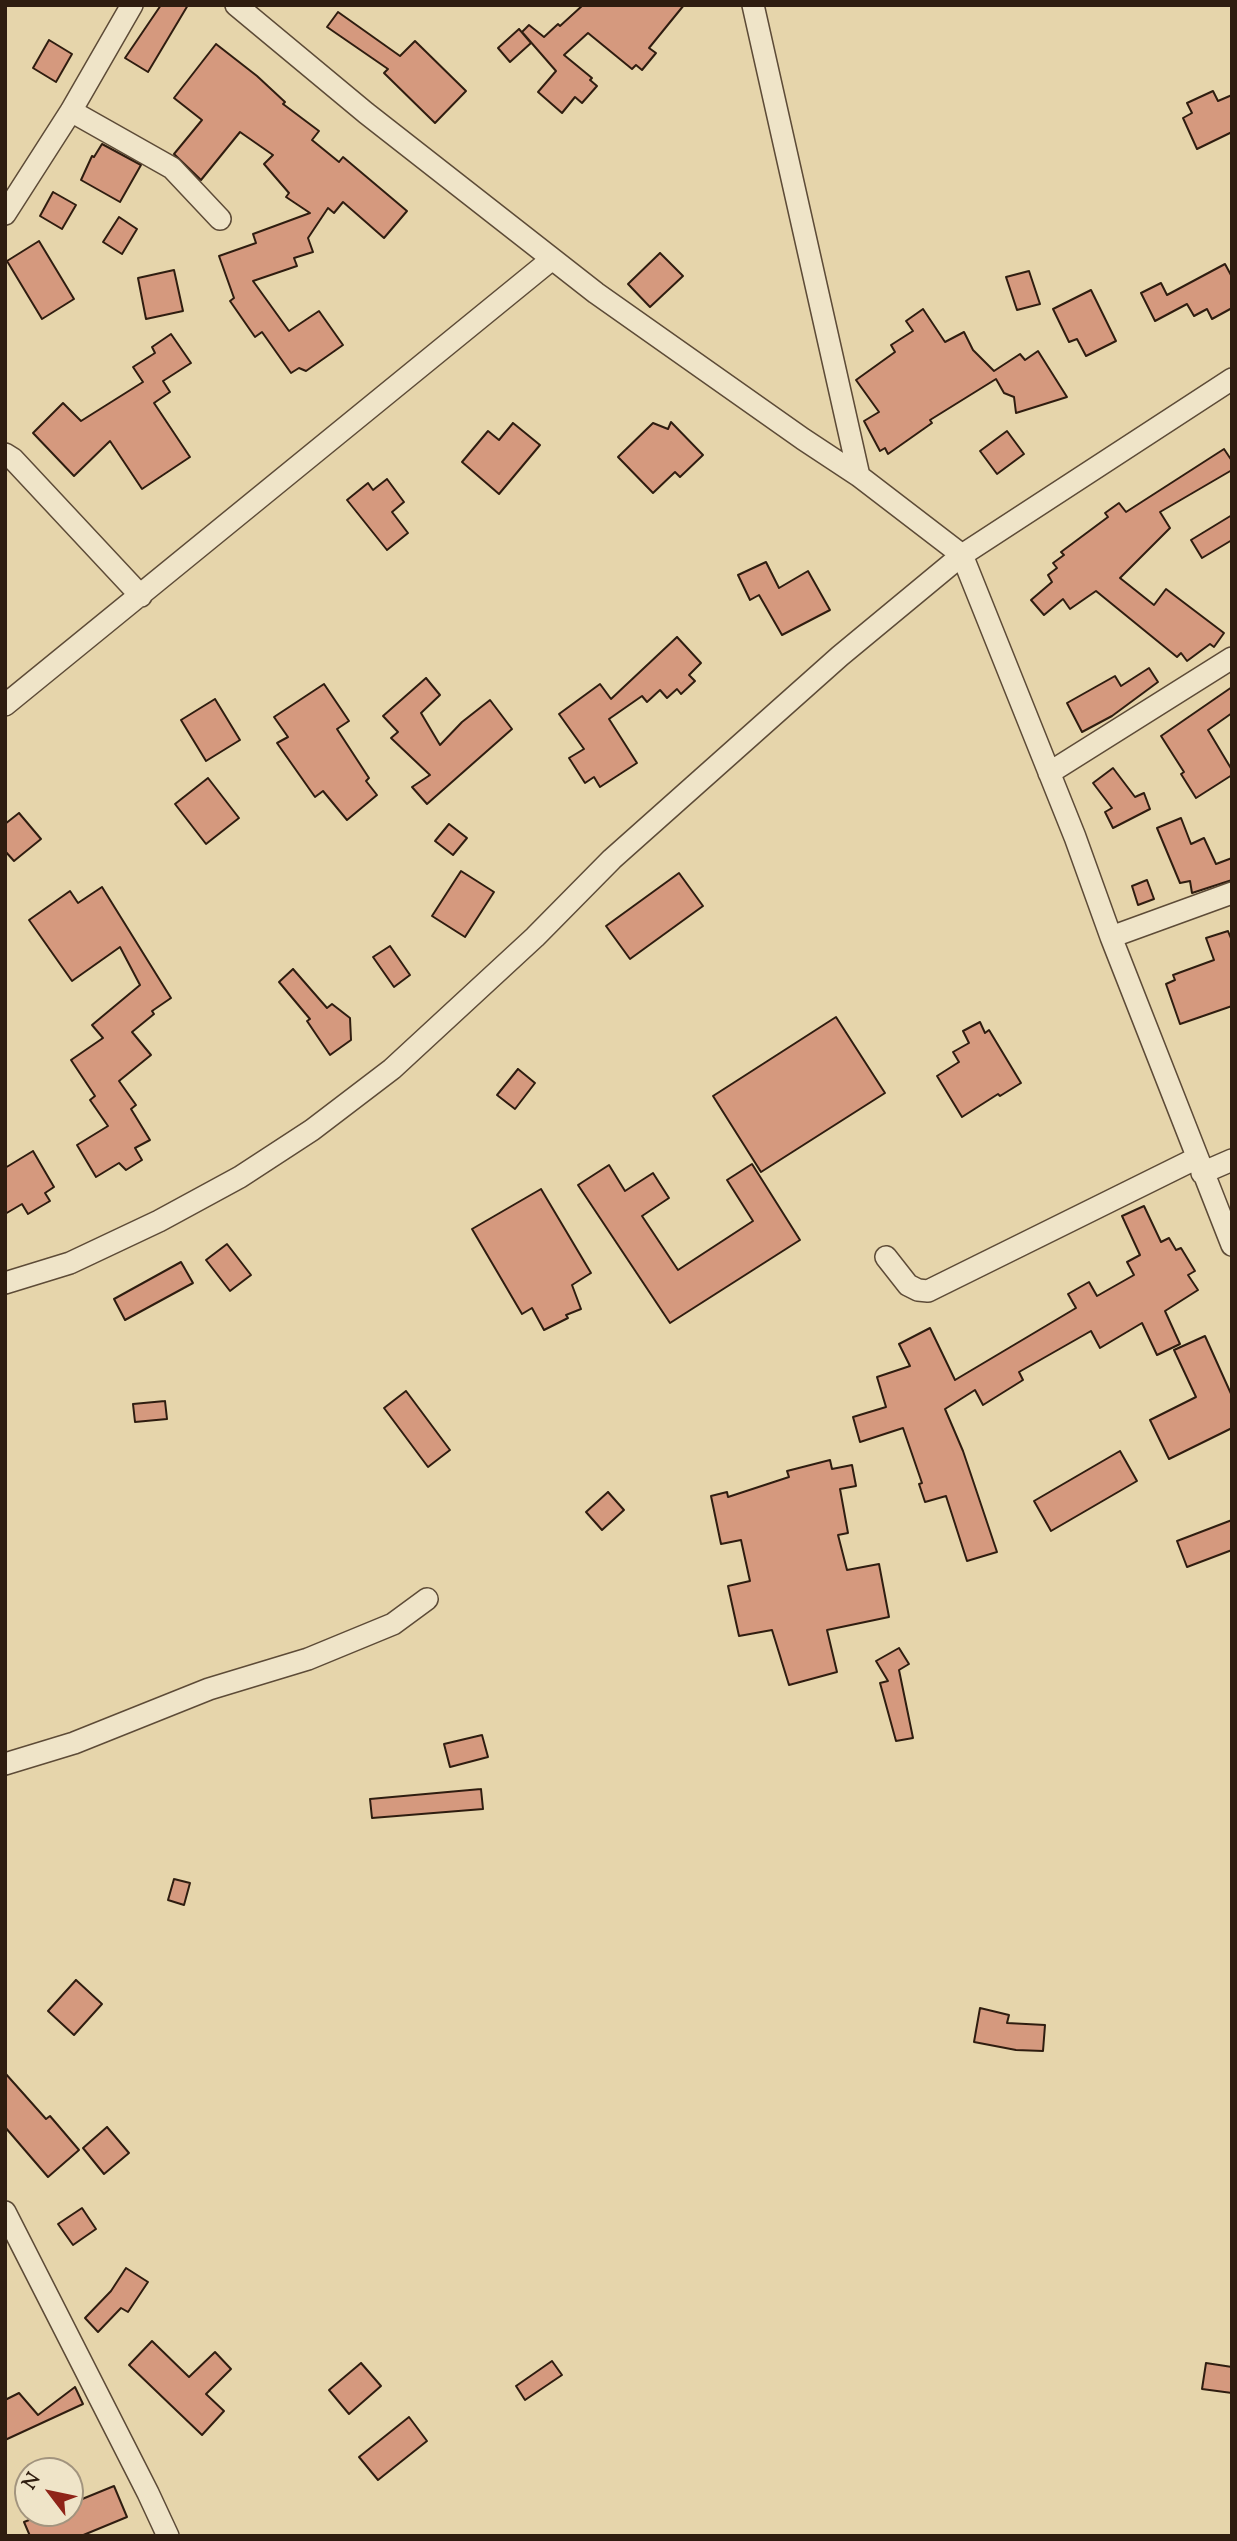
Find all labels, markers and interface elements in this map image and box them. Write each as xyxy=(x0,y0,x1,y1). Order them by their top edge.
north arrow xyxy=(14,2457,84,2527)
text: N xyxy=(17,2468,48,2495)

